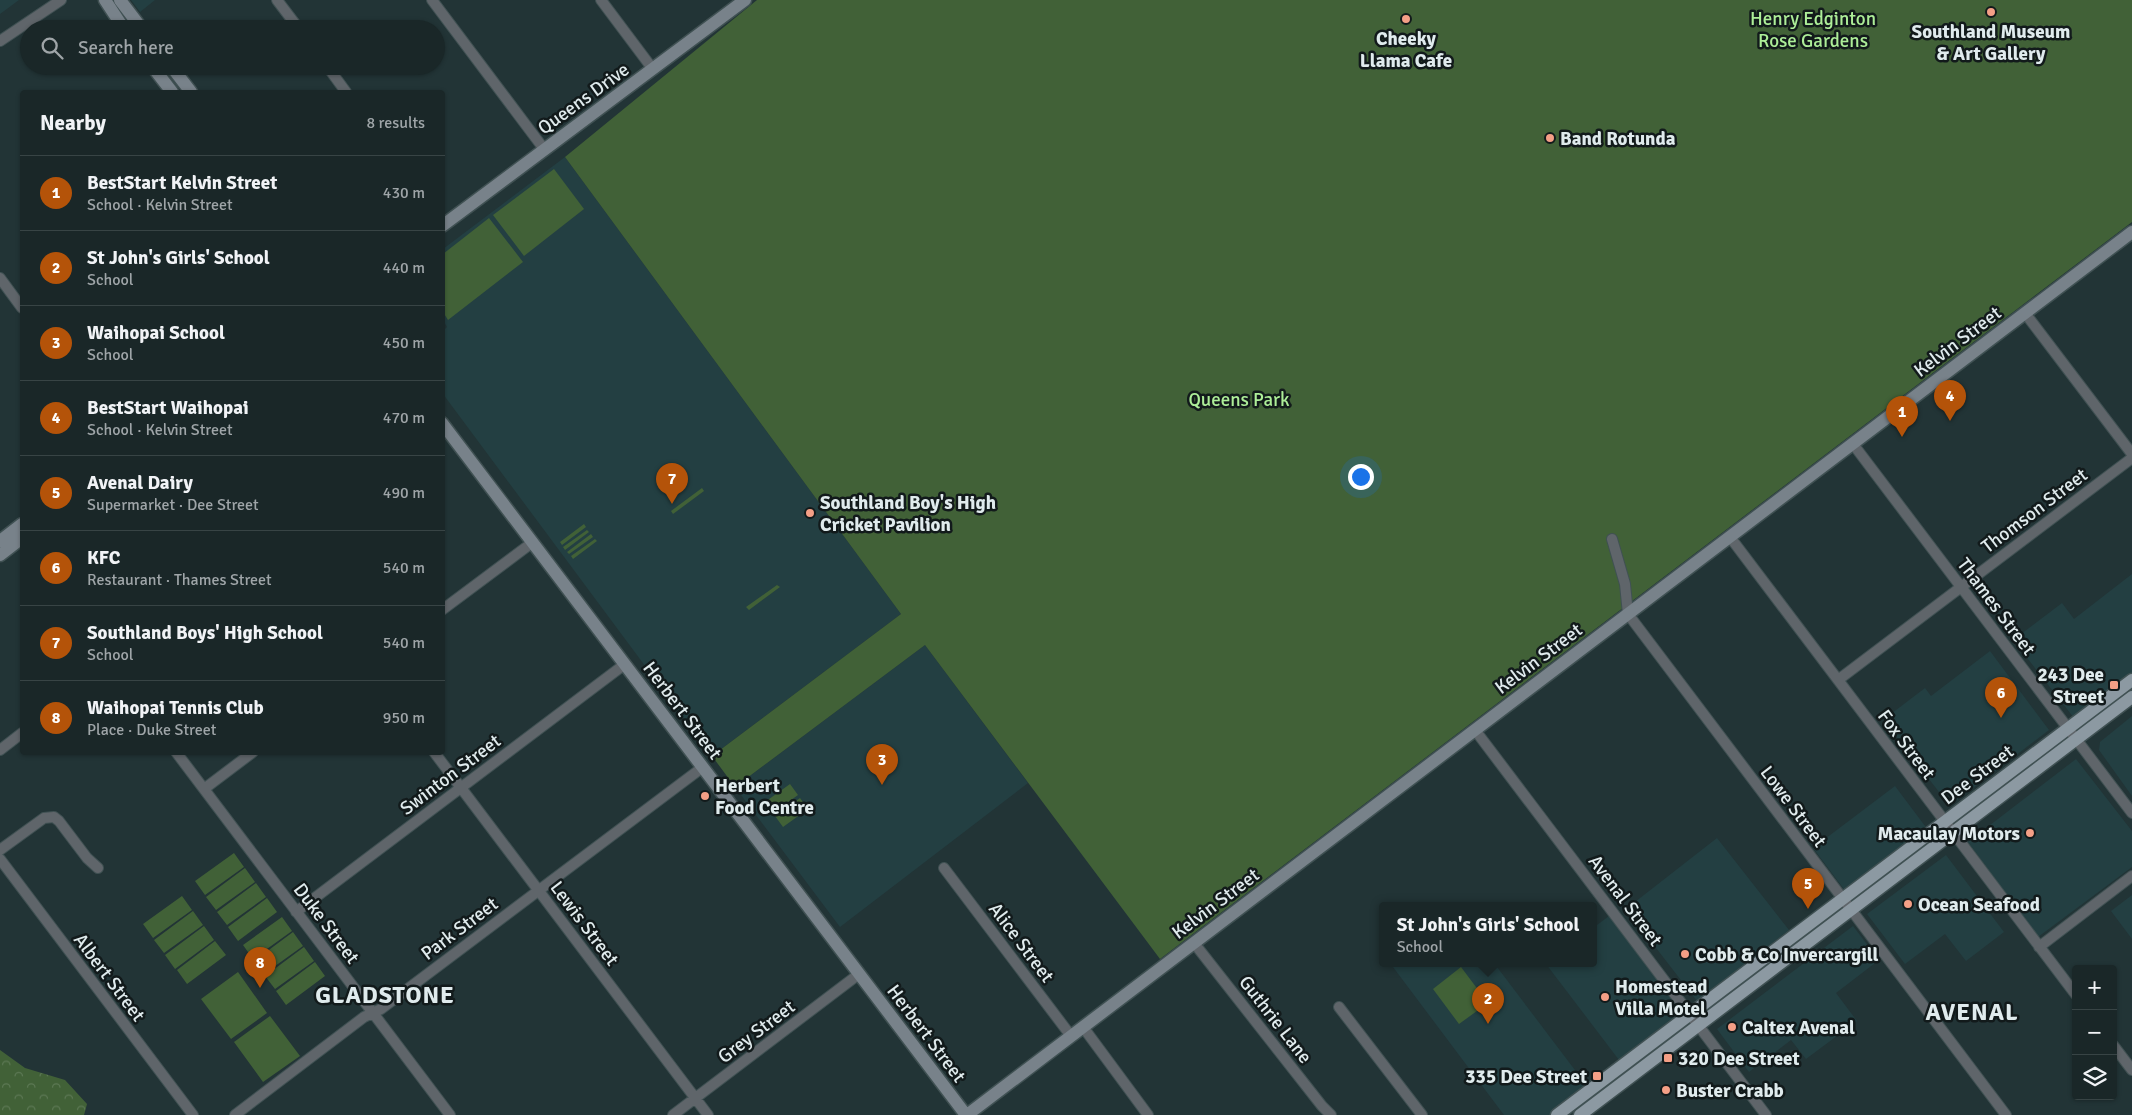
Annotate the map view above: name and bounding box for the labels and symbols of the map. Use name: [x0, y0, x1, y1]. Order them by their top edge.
marker: Southland Museum & Art Gallery: [1985, 6, 1997, 18]
park label: Henry Edginton Rose Gardens: [1750, 7, 1876, 53]
marker: Cheeky Llama Cafe: [1400, 13, 1412, 25]
place label: Southland Museum & Art Gallery: [1912, 20, 2070, 66]
place label: Cheeky Llama Cafe: [1360, 27, 1452, 73]
street label: Queens Drive: [533, 58, 634, 140]
place label: Band Rotunda: [1560, 127, 1676, 151]
marker: Band Rotunda: [1544, 132, 1556, 144]
street label: Kelvin Street: [1909, 301, 2006, 383]
pin: 4: [1934, 380, 1966, 421]
park label: Queens Park: [1188, 388, 1290, 412]
pin: 1: [1886, 396, 1918, 437]
pin: 7: [656, 463, 688, 504]
street label: Thomson Street: [1977, 463, 2093, 559]
your location: [1348, 464, 1374, 490]
place label: Southland Boy's High Cricket Pavilion: [820, 491, 996, 537]
marker: Southland Boy's High Cricket Pavilion: [804, 507, 816, 519]
street label: Thames Street: [1952, 553, 2041, 660]
street label: Kelvin Street: [1490, 618, 1587, 700]
street label: Herbert Street: [638, 657, 727, 765]
place label: 243 Dee Street: [2037, 663, 2104, 709]
pin: 6: [1985, 677, 2017, 718]
marker: 243 Dee Street: [2108, 679, 2120, 691]
street label: Fox Street: [1872, 705, 1940, 785]
street label: Swinton Street: [395, 729, 506, 821]
street label: Dee Street: [1936, 739, 2019, 810]
pin: 3: [866, 744, 898, 785]
street label: Lowe Street: [1755, 761, 1832, 852]
place label: Herbert Food Centre: [715, 774, 814, 820]
marker: Herbert Food Centre: [699, 790, 711, 802]
place label: Macaulay Motors: [1878, 822, 2020, 846]
marker: Macaulay Motors: [2024, 827, 2036, 839]
street label: Avenal Street: [1583, 850, 1668, 951]
street label: Kelvin Street: [1167, 863, 1264, 945]
pin: 5: [1792, 868, 1824, 909]
street label: Lewis Street: [545, 877, 624, 971]
street label: Duke Street: [288, 878, 365, 969]
street label: Park Street: [416, 892, 503, 966]
place label: Ocean Seafood: [1918, 893, 2040, 917]
street label: Alice Street: [983, 898, 1059, 988]
marker: Ocean Seafood: [1902, 898, 1914, 910]
street label: Albert Street: [68, 929, 150, 1027]
place label: Cobb & Co Invercargill: [1695, 943, 1879, 967]
pin: 8: [244, 947, 276, 988]
marker: Cobb & Co Invercargill: [1679, 948, 1691, 960]
street label: Guthrie Lane: [1233, 971, 1317, 1068]
place label: Homestead Villa Motel: [1615, 975, 1707, 1021]
district label: GLADSTONE: [315, 980, 455, 1010]
street label: Herbert Street: [882, 980, 971, 1088]
pin: 2: [1472, 983, 1504, 1024]
marker: Homestead Villa Motel: [1599, 991, 1611, 1003]
street label: Grey Street: [713, 995, 800, 1069]
district label: AVENAL: [1926, 997, 2018, 1027]
place label: Caltex Avenal: [1742, 1016, 1855, 1040]
marker: Caltex Avenal: [1726, 1021, 1738, 1033]
place label: 320 Dee Street: [1678, 1047, 1800, 1071]
marker: 320 Dee Street: [1662, 1052, 1674, 1064]
place label: 335 Dee Street: [1465, 1065, 1587, 1089]
marker: 335 Dee Street: [1591, 1070, 1603, 1082]
place label: Buster Crabb: [1676, 1079, 1784, 1103]
marker: Buster Crabb: [1660, 1084, 1672, 1096]

